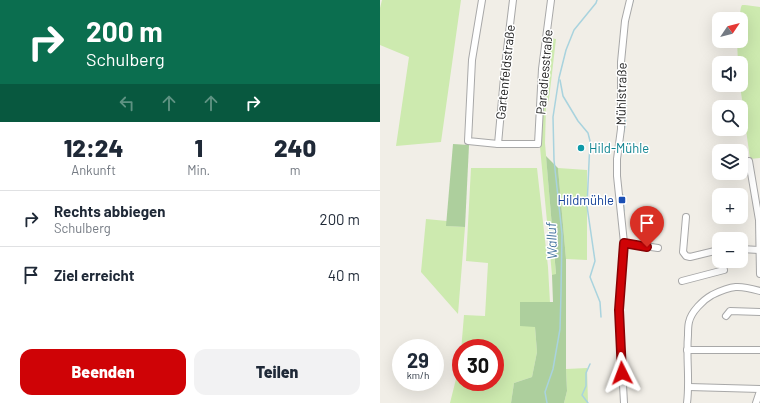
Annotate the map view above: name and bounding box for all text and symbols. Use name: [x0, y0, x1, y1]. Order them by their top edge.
north arrow: [712, 12, 748, 48]
map controls: [712, 12, 748, 268]
text: 200 m: [86, 14, 163, 48]
icon: right: [20, 16, 72, 68]
street label: Gartenfeldstraße: [492, 24, 518, 120]
street label: Paradiesstraße: [532, 29, 556, 115]
text: Schulberg: [86, 48, 165, 70]
button: sound: [712, 56, 748, 92]
street label: Mühlstraße: [612, 62, 630, 126]
icon: left: [116, 92, 138, 114]
icon: ahead: [158, 92, 180, 114]
icon: ahead: [200, 92, 222, 114]
icon: right: [242, 92, 264, 114]
button: search: [712, 100, 748, 136]
text: 12:24: [64, 133, 123, 162]
text: 1: [194, 133, 203, 162]
text: 240: [274, 133, 316, 162]
place label: Hild-Mühle: [589, 140, 649, 156]
marker: Hild-Mühle: [576, 143, 586, 153]
button: layers: [712, 144, 748, 180]
text: Ankunft: [71, 162, 116, 178]
text: Min.: [187, 162, 210, 178]
text: m: [290, 162, 300, 178]
button: +: [712, 188, 748, 224]
place label: Hildmühle: [557, 192, 614, 208]
marker: Hildmühle: [617, 195, 627, 205]
text: Rechts abbiegen: [54, 202, 165, 220]
pin: [630, 206, 664, 247]
icon: right: [20, 208, 42, 230]
text: 200 m: [320, 210, 360, 228]
icon: arrive: [636, 212, 658, 234]
text: Schulberg: [54, 220, 111, 236]
water label: Walluf: [542, 221, 560, 260]
button: −: [712, 232, 748, 268]
icon: arrive: [20, 264, 42, 286]
text: Ziel erreicht: [54, 266, 135, 284]
text: 40 m: [328, 266, 360, 284]
speed limit sign: 30: [452, 339, 504, 391]
text: 29: [407, 348, 429, 372]
button: Beenden: [20, 349, 186, 395]
button: Teilen: [194, 349, 360, 395]
position arrow: [601, 352, 643, 394]
text: km/h: [407, 369, 429, 381]

